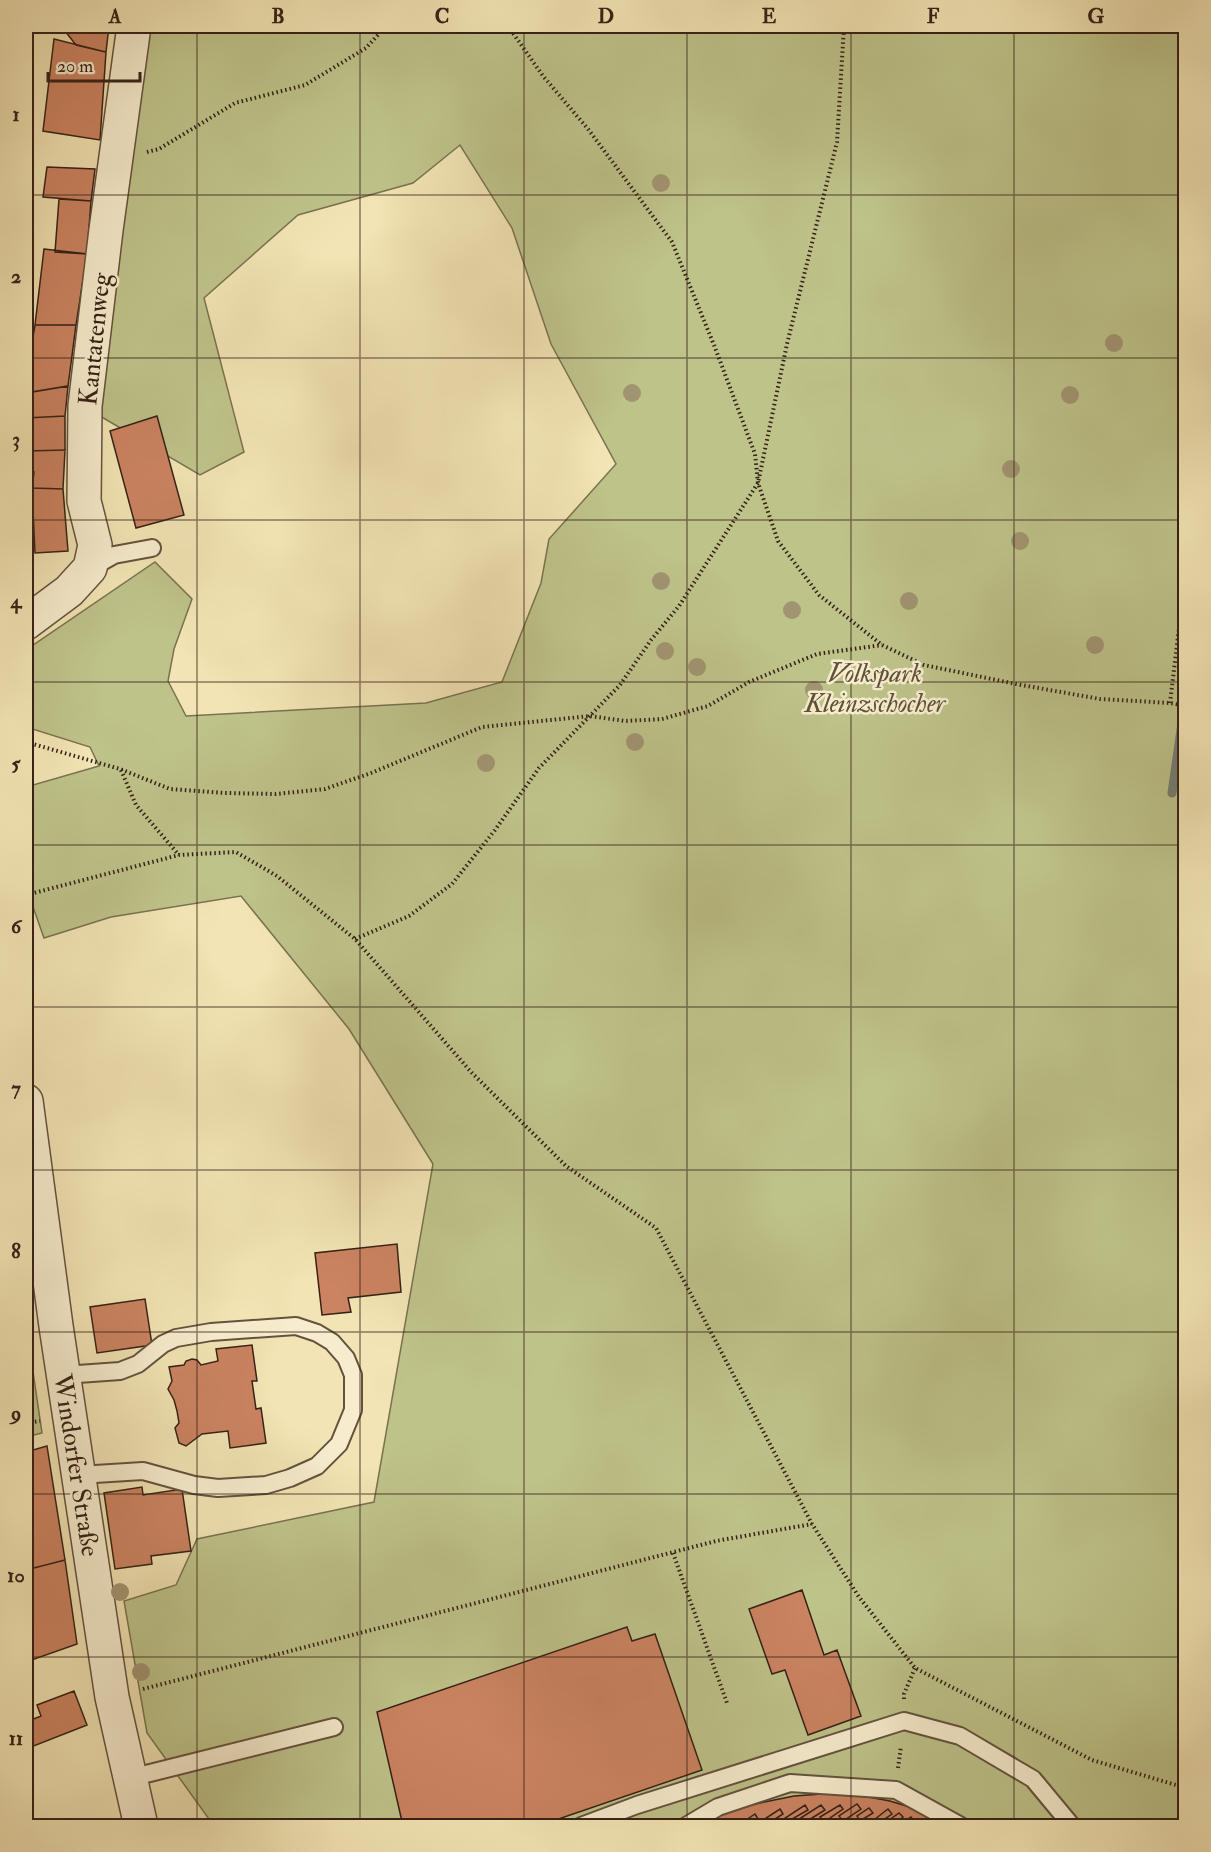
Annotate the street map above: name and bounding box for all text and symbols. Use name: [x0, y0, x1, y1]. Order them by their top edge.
text: A: [108, 4, 122, 29]
text: B: [271, 4, 285, 29]
text: C: [435, 4, 449, 29]
text: D: [598, 4, 614, 29]
text: E: [762, 4, 777, 29]
text: F: [927, 4, 940, 29]
text: G: [1088, 4, 1105, 29]
scale bar: [48, 45, 140, 83]
text: 20 m: [57, 55, 93, 78]
text: 1: [12, 102, 20, 127]
text: 2: [11, 264, 21, 289]
street label: Kantatenweg: [72, 270, 118, 407]
text: 3: [12, 427, 20, 452]
text: 4: [10, 589, 23, 614]
park label: Volkspark Kleinzschocher: [803, 658, 947, 720]
text: 5: [12, 751, 22, 776]
text: 6: [11, 914, 23, 939]
text: 7: [11, 1076, 21, 1101]
text: 8: [11, 1239, 21, 1264]
street label: Windorfer Straße: [46, 1371, 106, 1559]
text: 9: [9, 1401, 21, 1426]
text: 10: [7, 1563, 25, 1588]
text: 11: [9, 1726, 23, 1751]

